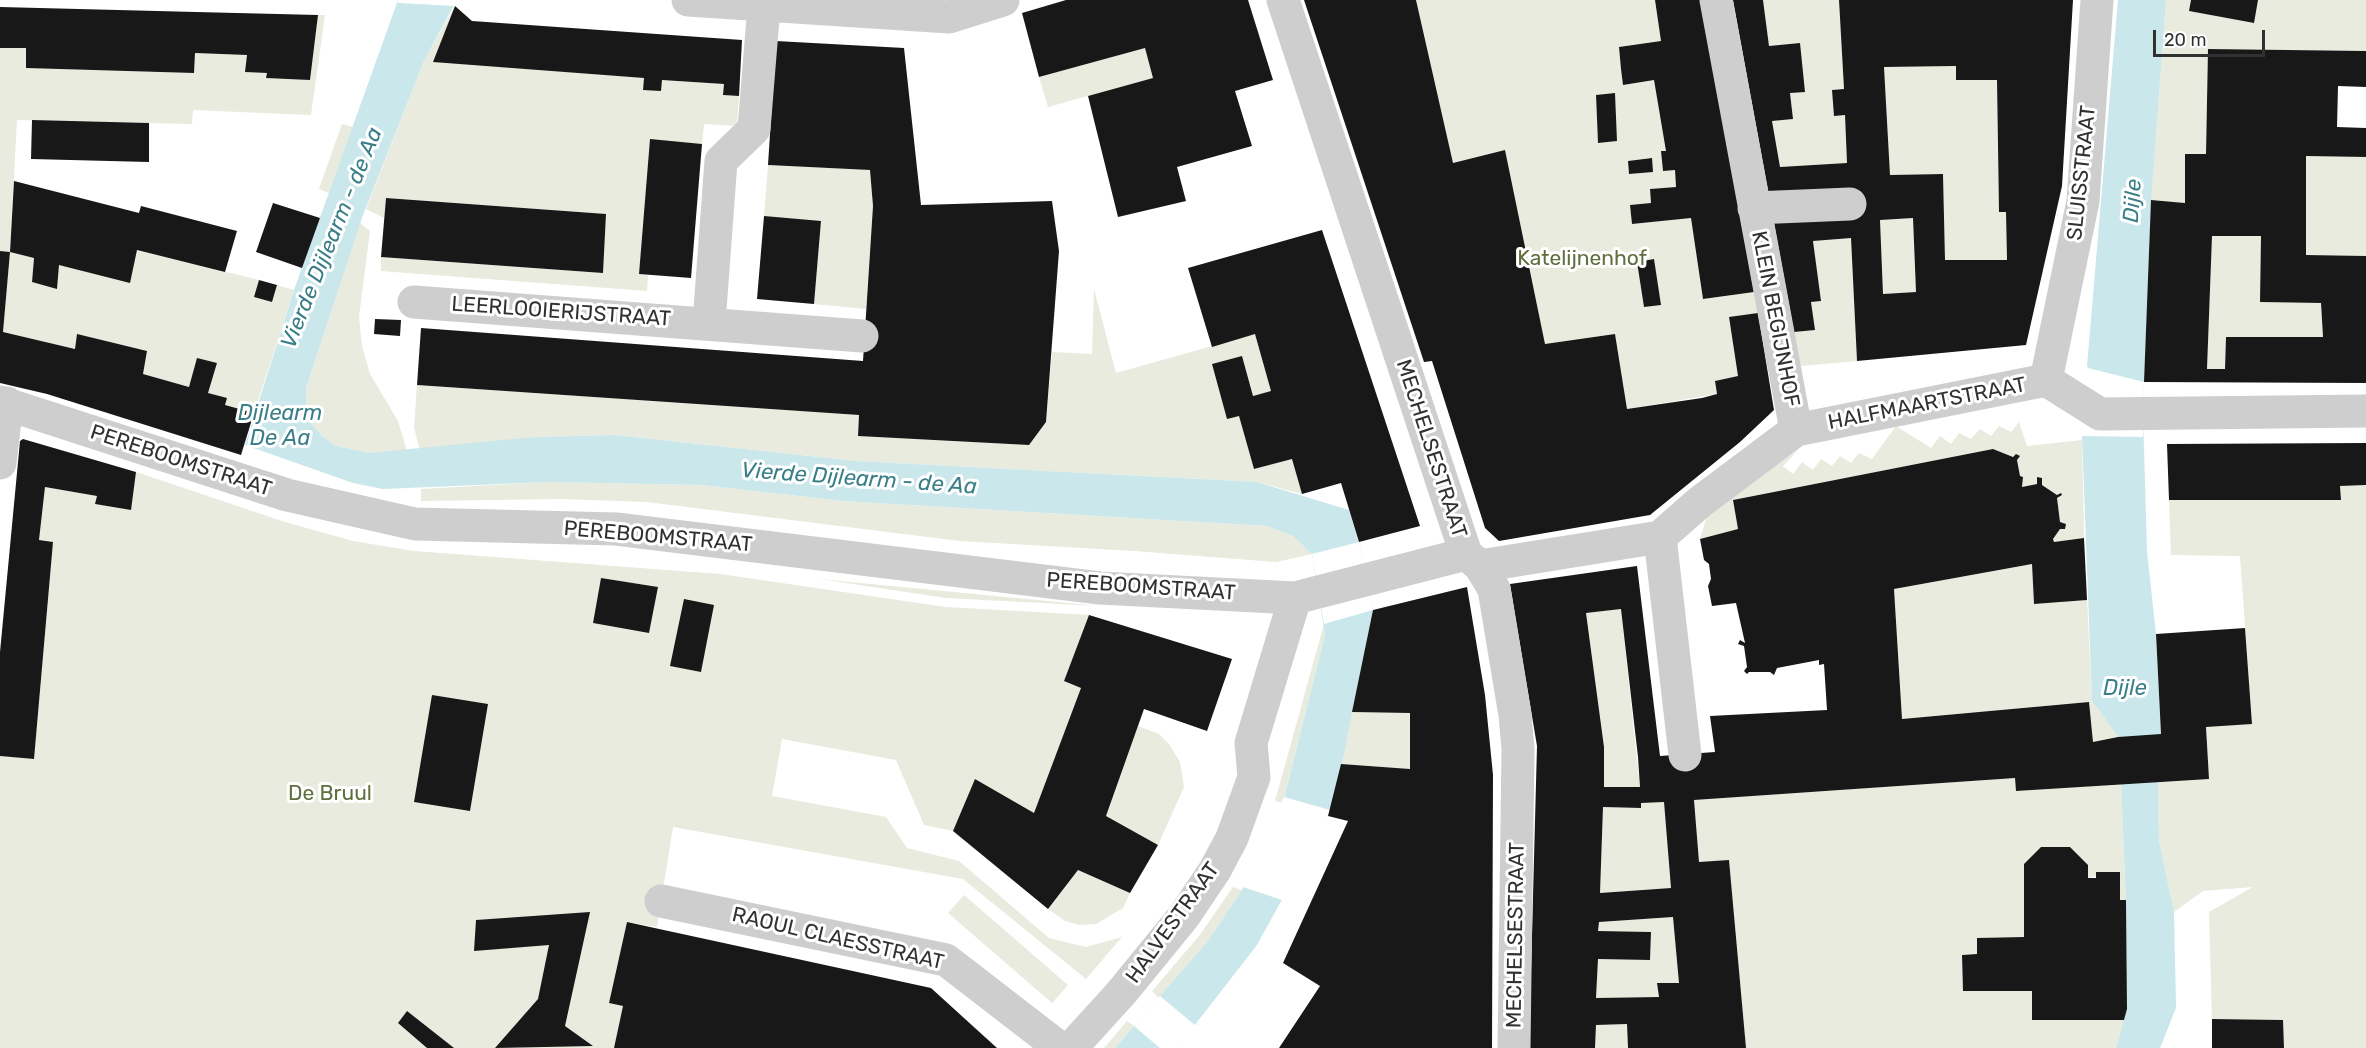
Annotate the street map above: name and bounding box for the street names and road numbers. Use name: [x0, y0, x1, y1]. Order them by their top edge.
street label: SLUISSTRAAT: [2062, 104, 2102, 242]
street label: KLEIN BEGIJNHOF: [1746, 229, 1804, 409]
street label: LEERLOOIERIJSTRAAT: [450, 292, 672, 332]
street label: MECHELSESTRAAT: [1390, 357, 1472, 541]
street label: HALFMAARTSTRAAT: [1826, 372, 2028, 436]
street label: PEREBOOMSTRAAT: [87, 420, 275, 502]
street label: PEREBOOMSTRAAT: [563, 516, 753, 558]
street label: PEREBOOMSTRAAT: [1046, 568, 1236, 606]
street label: MECHELSESTRAAT: [1502, 842, 1530, 1028]
street label: HALVESTRAAT: [1121, 858, 1225, 988]
street label: RAOUL CLAESSTRAAT: [730, 902, 946, 976]

